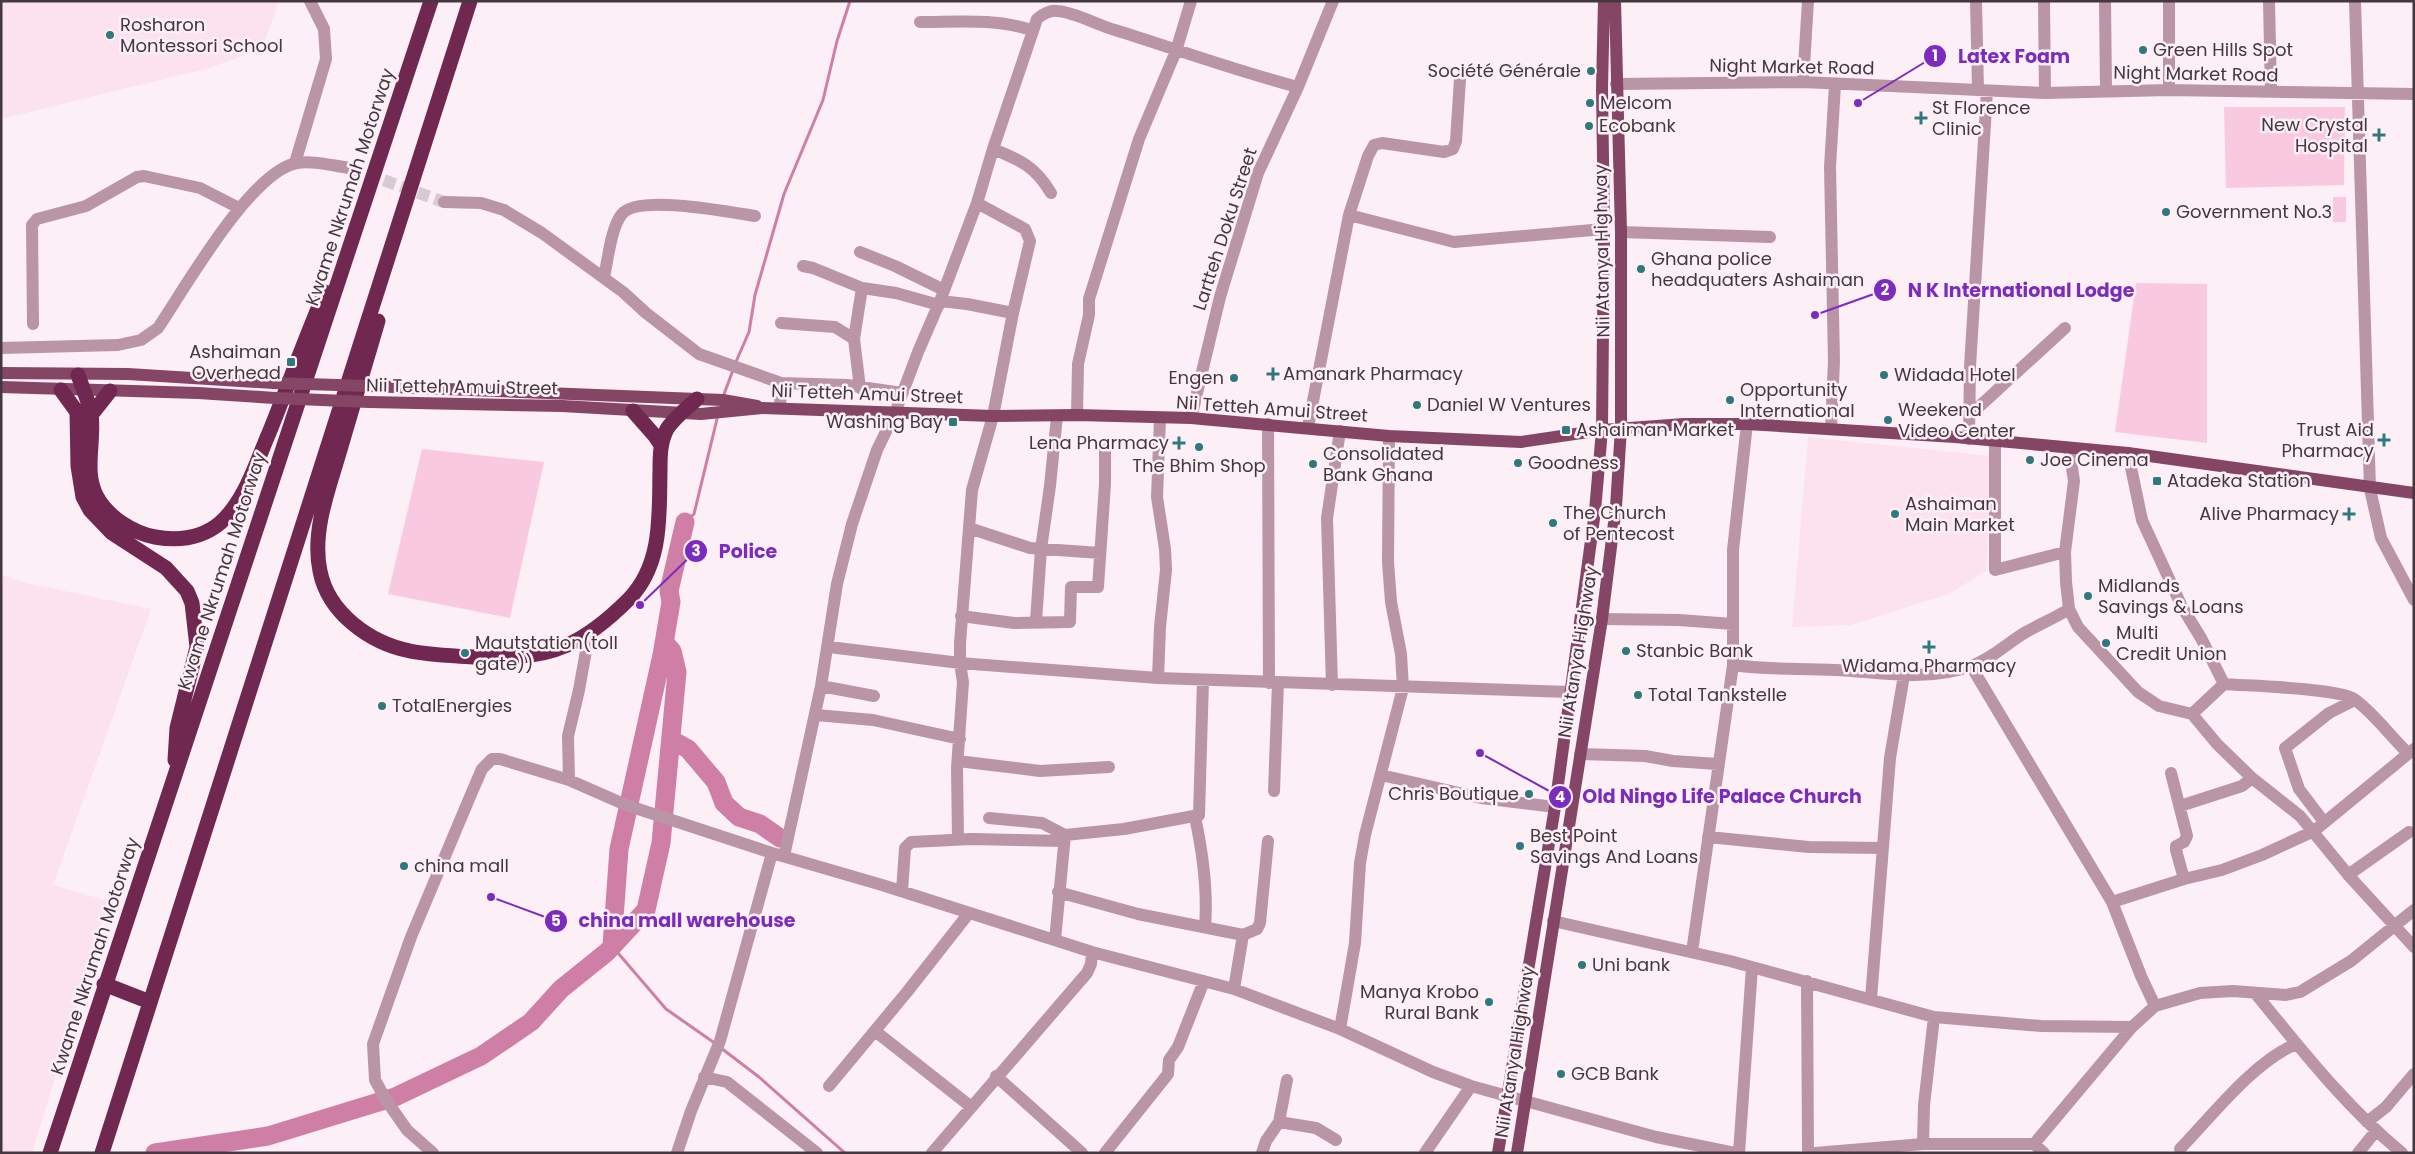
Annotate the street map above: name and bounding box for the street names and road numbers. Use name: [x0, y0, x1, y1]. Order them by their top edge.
street label: Night Market Road: [1709, 53, 1875, 80]
street label: Night Market Road: [2113, 60, 2279, 87]
street label: Kwame Nkrumah Motorway: [299, 65, 400, 309]
street label: Lartteh Doku Street: [1186, 144, 1263, 313]
street label: Nii Atanya Highway: [1587, 164, 1616, 338]
street label: Nii Tetteh Amui Street: [366, 372, 558, 401]
street label: Nii Tetteh Amui Street: [771, 378, 963, 409]
street label: Nii Tetteh Amui Street: [1175, 389, 1369, 428]
street label: Kwame Nkrumah Motorway: [171, 449, 272, 693]
street label: Nii Atanya Highway: [1552, 564, 1603, 740]
street label: Kwame Nkrumah Motorway: [44, 834, 145, 1078]
street label: Nii Atanya Highway: [1489, 964, 1540, 1140]

